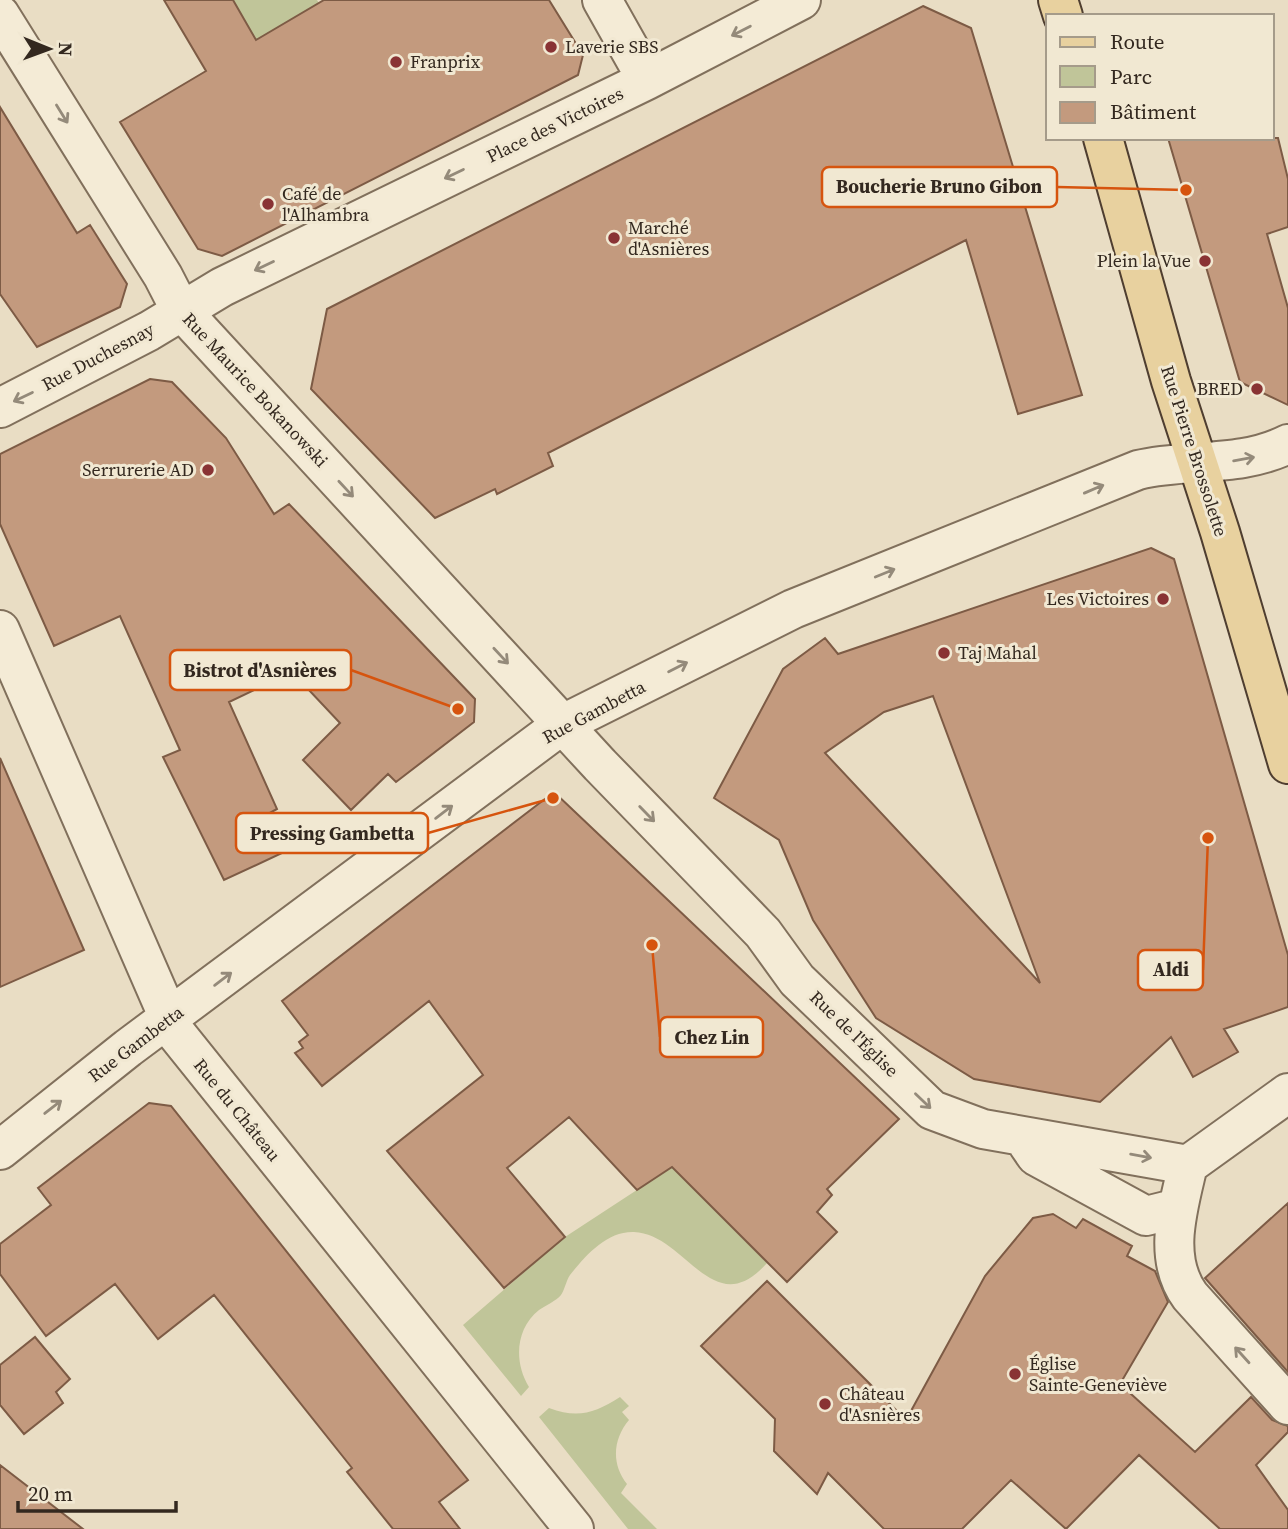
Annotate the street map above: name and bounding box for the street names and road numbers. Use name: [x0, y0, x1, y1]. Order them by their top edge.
street label: Place des Victoires: [482, 81, 627, 168]
street label: Rue Maurice Bokanowski: [177, 307, 334, 472]
street label: Rue Duchesnay: [37, 316, 159, 397]
street label: Rue Pierre Brossolette: [1155, 362, 1234, 540]
street label: Rue Gambetta: [538, 674, 650, 749]
street label: Rue de l'Église: [804, 985, 904, 1082]
street label: Rue Gambetta: [83, 999, 189, 1088]
street label: Rue du Château: [188, 1053, 287, 1166]

